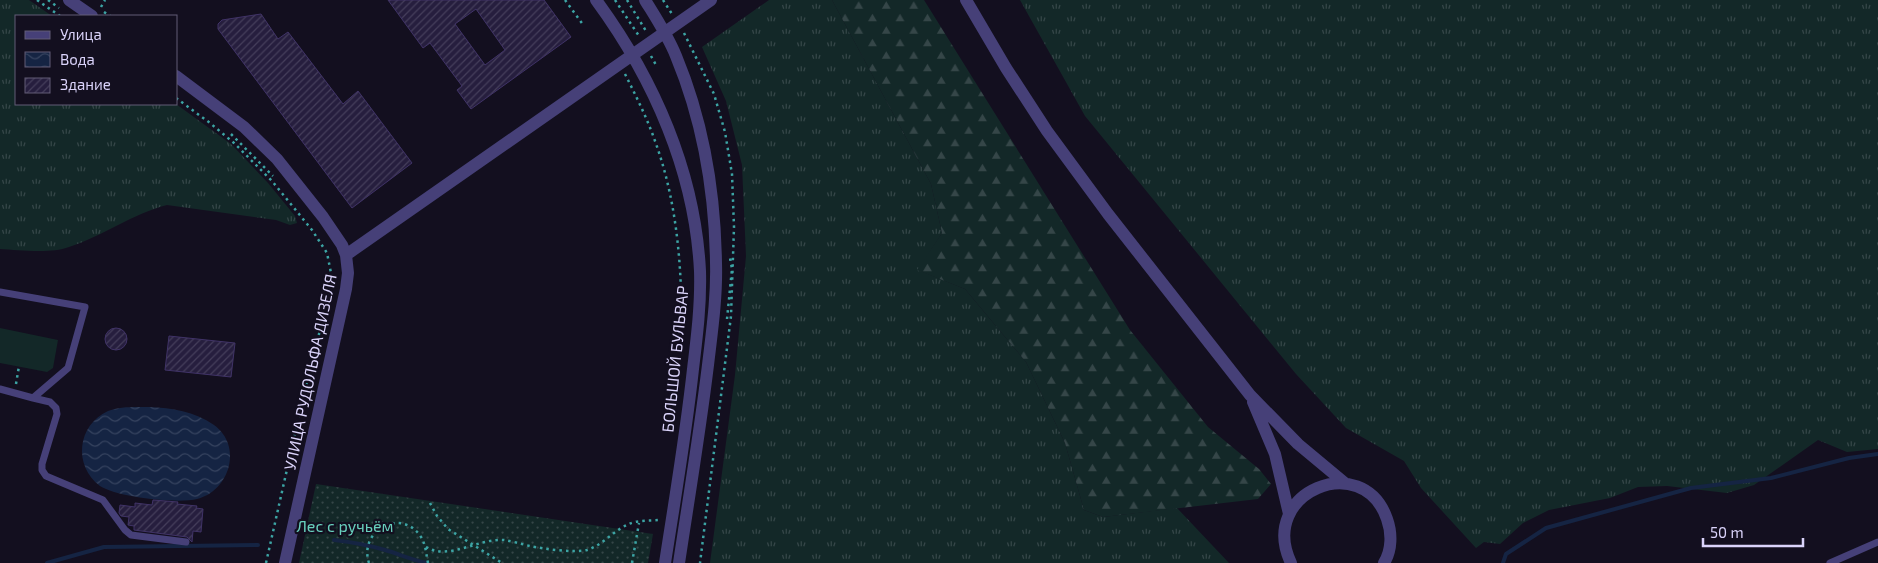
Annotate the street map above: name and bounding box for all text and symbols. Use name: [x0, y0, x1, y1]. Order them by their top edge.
legend: [15, 15, 178, 105]
text: Улица: [60, 25, 102, 43]
text: Вода: [60, 50, 95, 68]
text: Здание: [60, 75, 111, 93]
street label: УЛИЦА РУДОЛЬФА ДИЗЕЛЯ: [279, 272, 340, 472]
street label: БОЛЬШОЙ БУЛЬВАР: [657, 285, 692, 433]
park label: Лес с ручьём: [296, 516, 394, 536]
scale bar: [1703, 516, 1803, 548]
text: 50 m: [1710, 523, 1744, 541]

